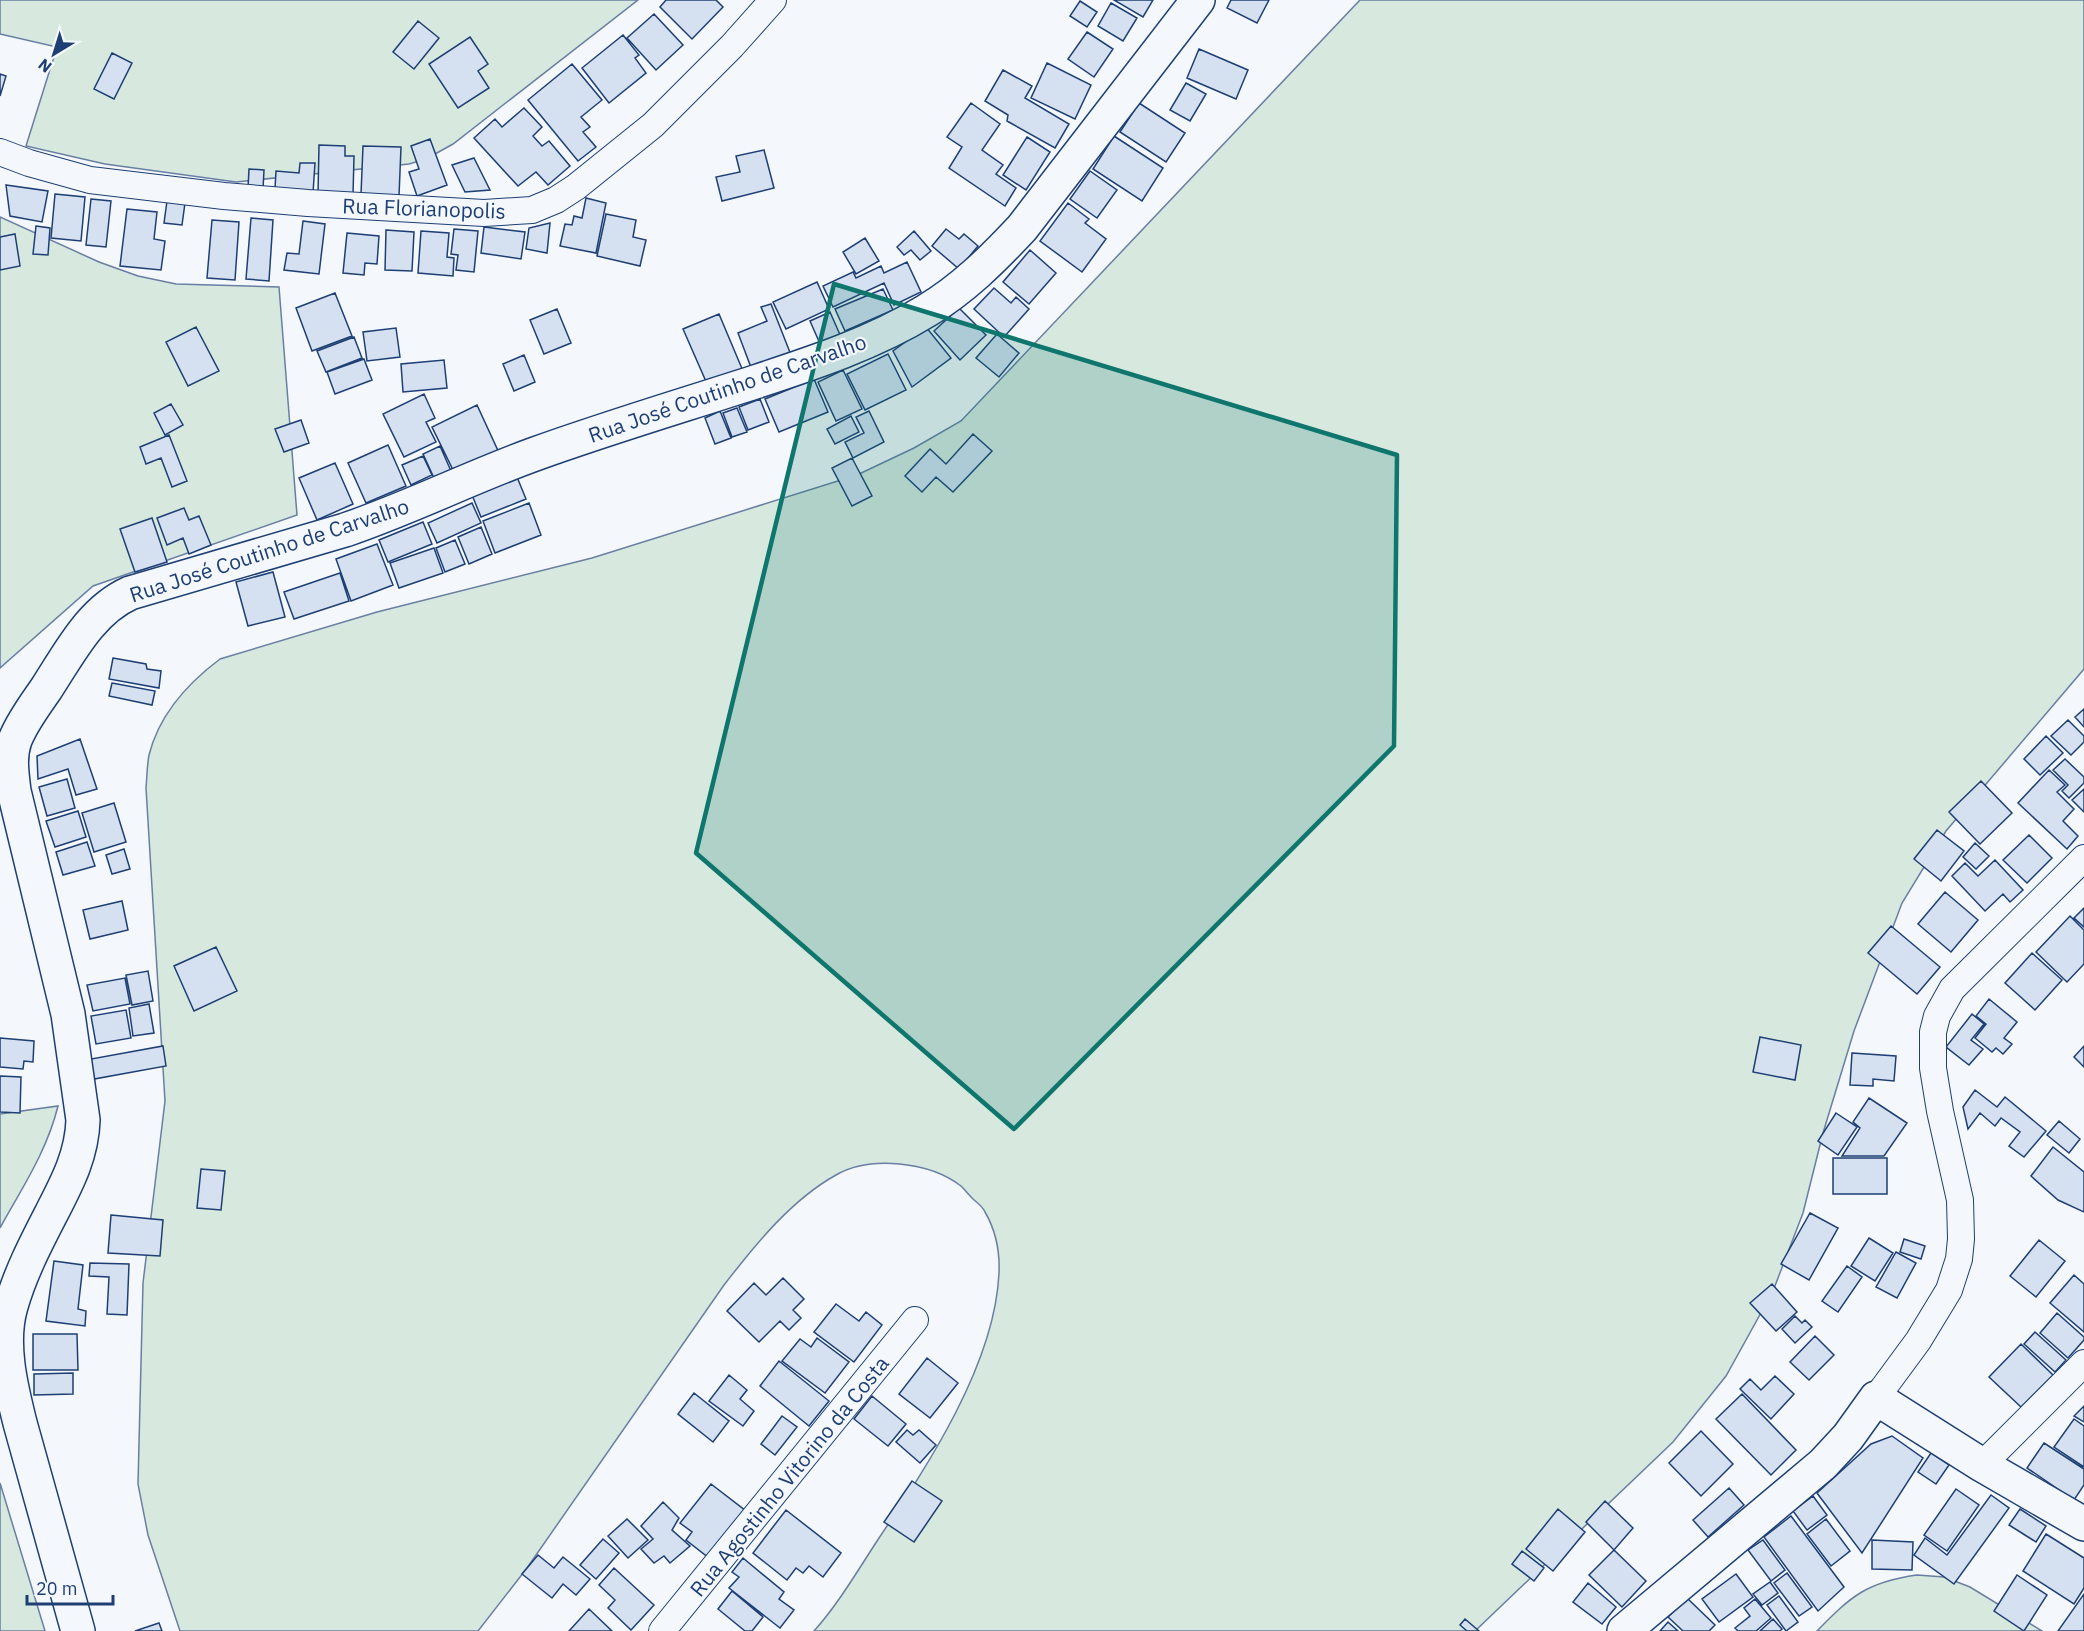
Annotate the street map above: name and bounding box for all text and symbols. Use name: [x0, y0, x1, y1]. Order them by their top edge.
north arrow: [24, 24, 84, 84]
text: N: [34, 54, 55, 77]
street label: Rua Florianopolis: [342, 191, 506, 225]
street label: Rua José Coutinho de Carvalho: [584, 327, 870, 449]
street label: Rua José Coutinho de Carvalho: [126, 492, 412, 608]
street label: Rua Agostinho Vitorino da Costa: [683, 1350, 895, 1602]
scale bar: [27, 1568, 112, 1606]
text: 20 m: [36, 1577, 78, 1600]

